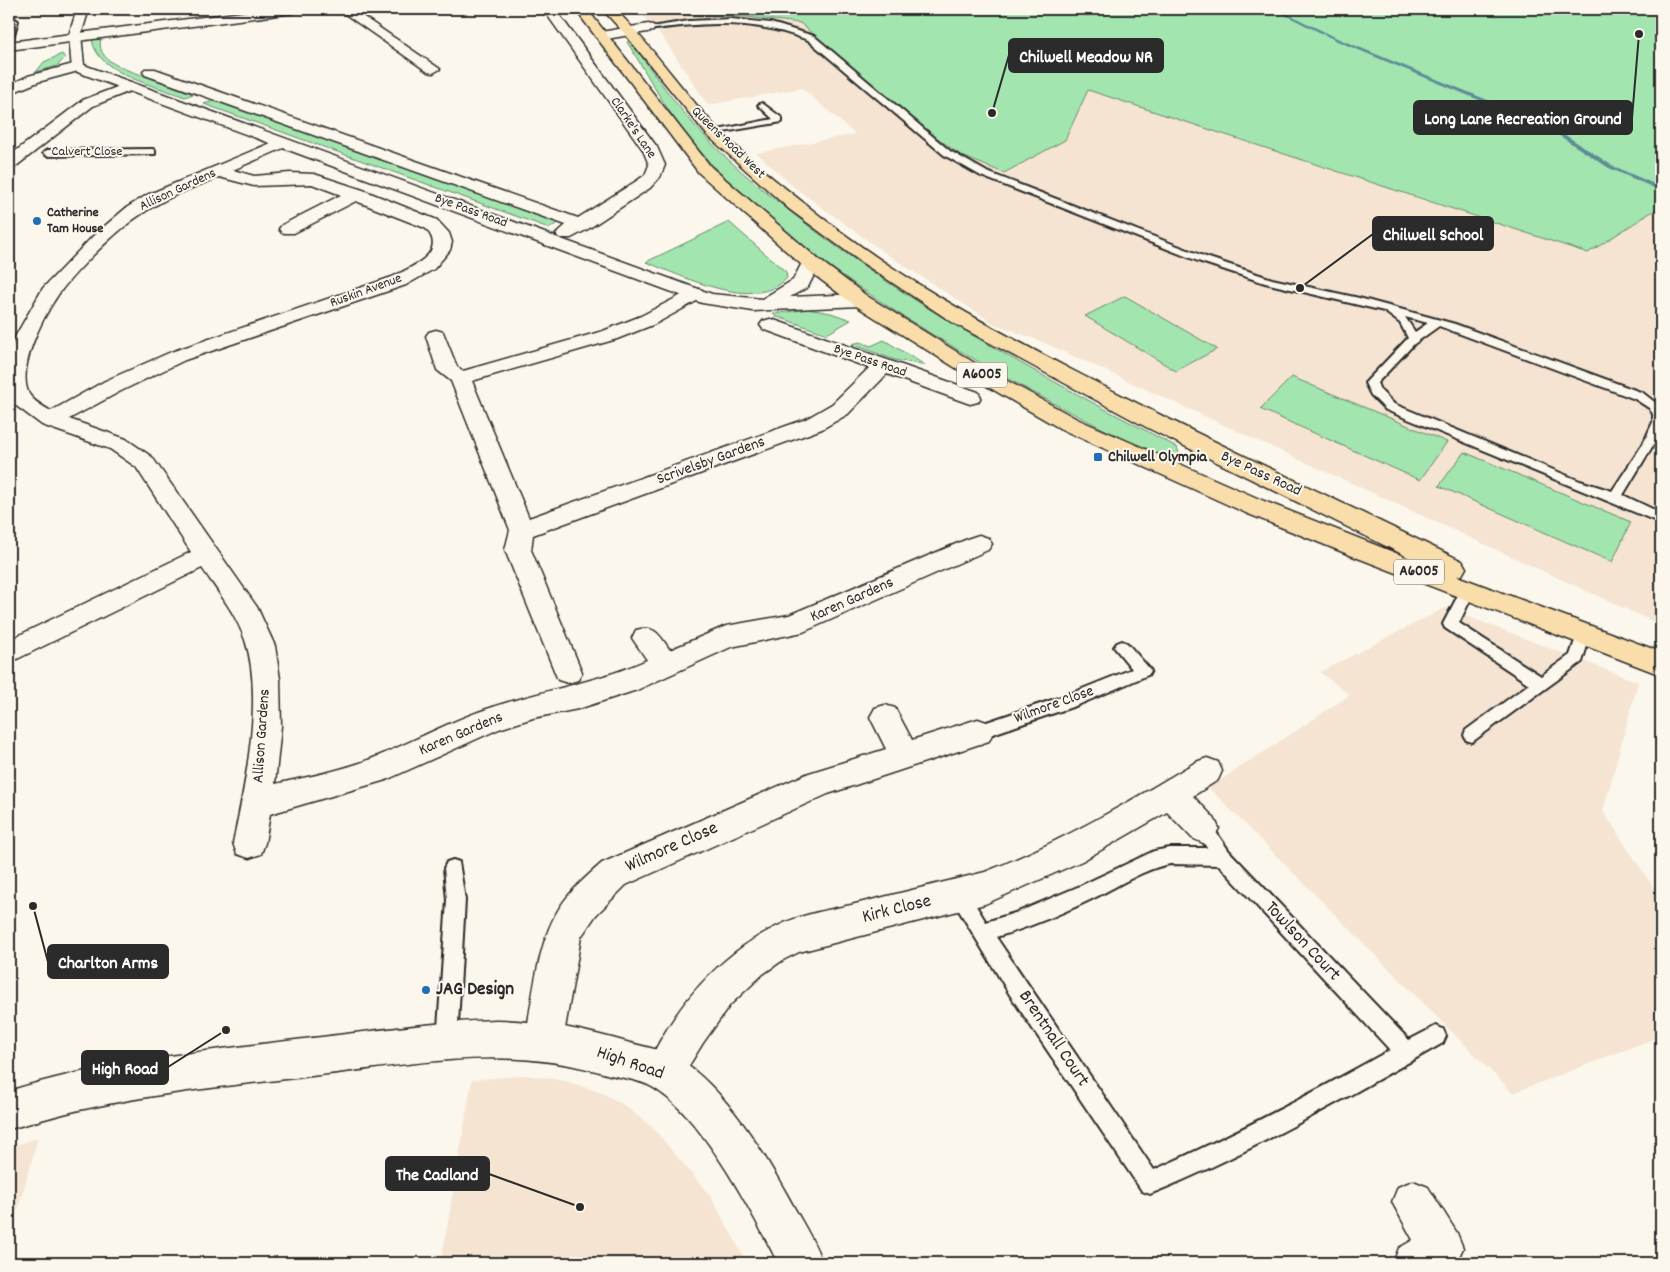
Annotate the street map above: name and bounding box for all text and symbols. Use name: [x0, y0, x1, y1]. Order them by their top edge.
callout: Chilwell Meadow NR: [1009, 39, 1163, 72]
text: Chilwell Meadow NR: [1019, 46, 1153, 71]
street label: Clarke's Lane: [605, 93, 661, 163]
callout: Long Lane Recreation Ground: [1414, 101, 1632, 134]
street label: Queens Road West: [686, 102, 770, 184]
text: Long Lane Recreation Ground: [1424, 108, 1622, 133]
street label: Calvert Close: [52, 142, 122, 162]
street label: Allison Gardens: [136, 163, 220, 217]
street label: Bye Pass Road: [432, 189, 510, 233]
place label: Catherine Tam House: [47, 203, 103, 239]
marker: Catherine Tam House: [31, 215, 43, 227]
callout: Chilwell School: [1373, 217, 1493, 250]
text: Chilwell School: [1383, 224, 1484, 249]
street label: Ruskin Avenue: [327, 269, 405, 313]
street label: Bye Pass Road: [831, 339, 909, 383]
road number: A6005: [957, 362, 1007, 388]
street label: Scrivelsby Gardens: [654, 431, 769, 491]
street label: Bye Pass Road: [1217, 445, 1305, 503]
place label: Chilwell Olympia: [1108, 446, 1208, 469]
marker: Chilwell Olympia: [1092, 451, 1104, 463]
road number: A6005: [1394, 560, 1444, 584]
street label: Karen Gardens: [807, 571, 898, 629]
street label: Wilmore Close: [1011, 680, 1097, 730]
street label: Allison Gardens: [247, 688, 277, 784]
street label: Karen Gardens: [415, 706, 507, 762]
street label: Wilmore Close: [621, 816, 723, 880]
street label: Kirk Close: [860, 888, 934, 932]
street label: Towlson Court: [1258, 896, 1346, 988]
callout: Charlton Arms: [48, 945, 168, 978]
text: Charlton Arms: [58, 952, 158, 977]
place label: JAG Design: [436, 977, 514, 1004]
marker: JAG Design: [420, 984, 432, 996]
street label: Brentnall Court: [1011, 985, 1095, 1093]
street label: High Road: [592, 1040, 668, 1088]
callout: High Road: [82, 1051, 168, 1084]
text: High Road: [92, 1058, 158, 1083]
callout: The Cadland: [386, 1157, 489, 1190]
text: The Cadland: [396, 1164, 478, 1189]

